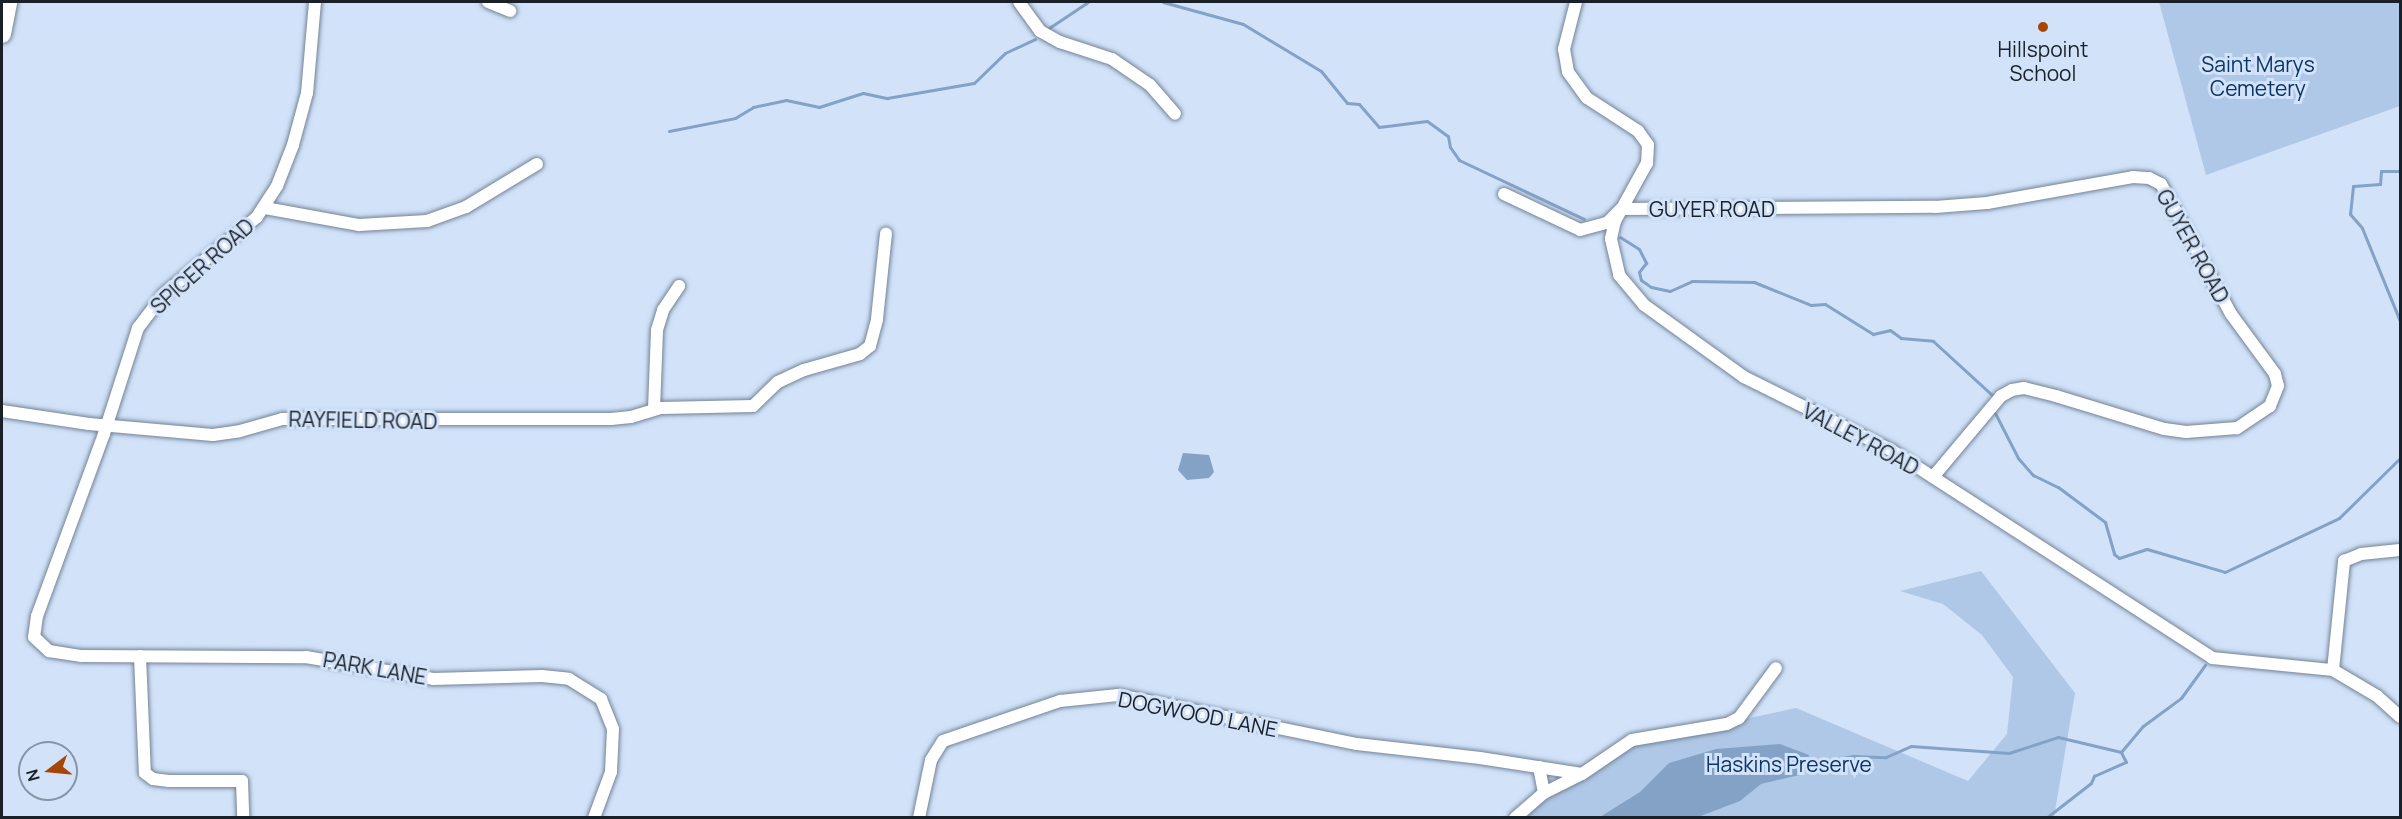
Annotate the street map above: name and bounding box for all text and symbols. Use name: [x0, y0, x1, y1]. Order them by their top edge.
marker: Hillspoint School: [2036, 20, 2050, 34]
place label: Hillspoint School: [1998, 36, 2088, 86]
park label: Saint Marys Cemetery: [2201, 51, 2315, 101]
street label: GUYER ROAD: [2151, 185, 2235, 307]
street label: GUYER ROAD: [1649, 196, 1775, 222]
street label: SPICER ROAD: [145, 213, 259, 319]
street label: VALLEY ROAD: [1798, 398, 1924, 480]
street label: RAYFIELD ROAD: [288, 406, 438, 434]
street label: PARK LANE: [321, 646, 429, 690]
street label: DOGWOOD LANE: [1116, 686, 1280, 742]
north arrow: [18, 741, 78, 801]
park label: Haskins Preserve: [1706, 751, 1872, 777]
text: N: [20, 767, 45, 784]

